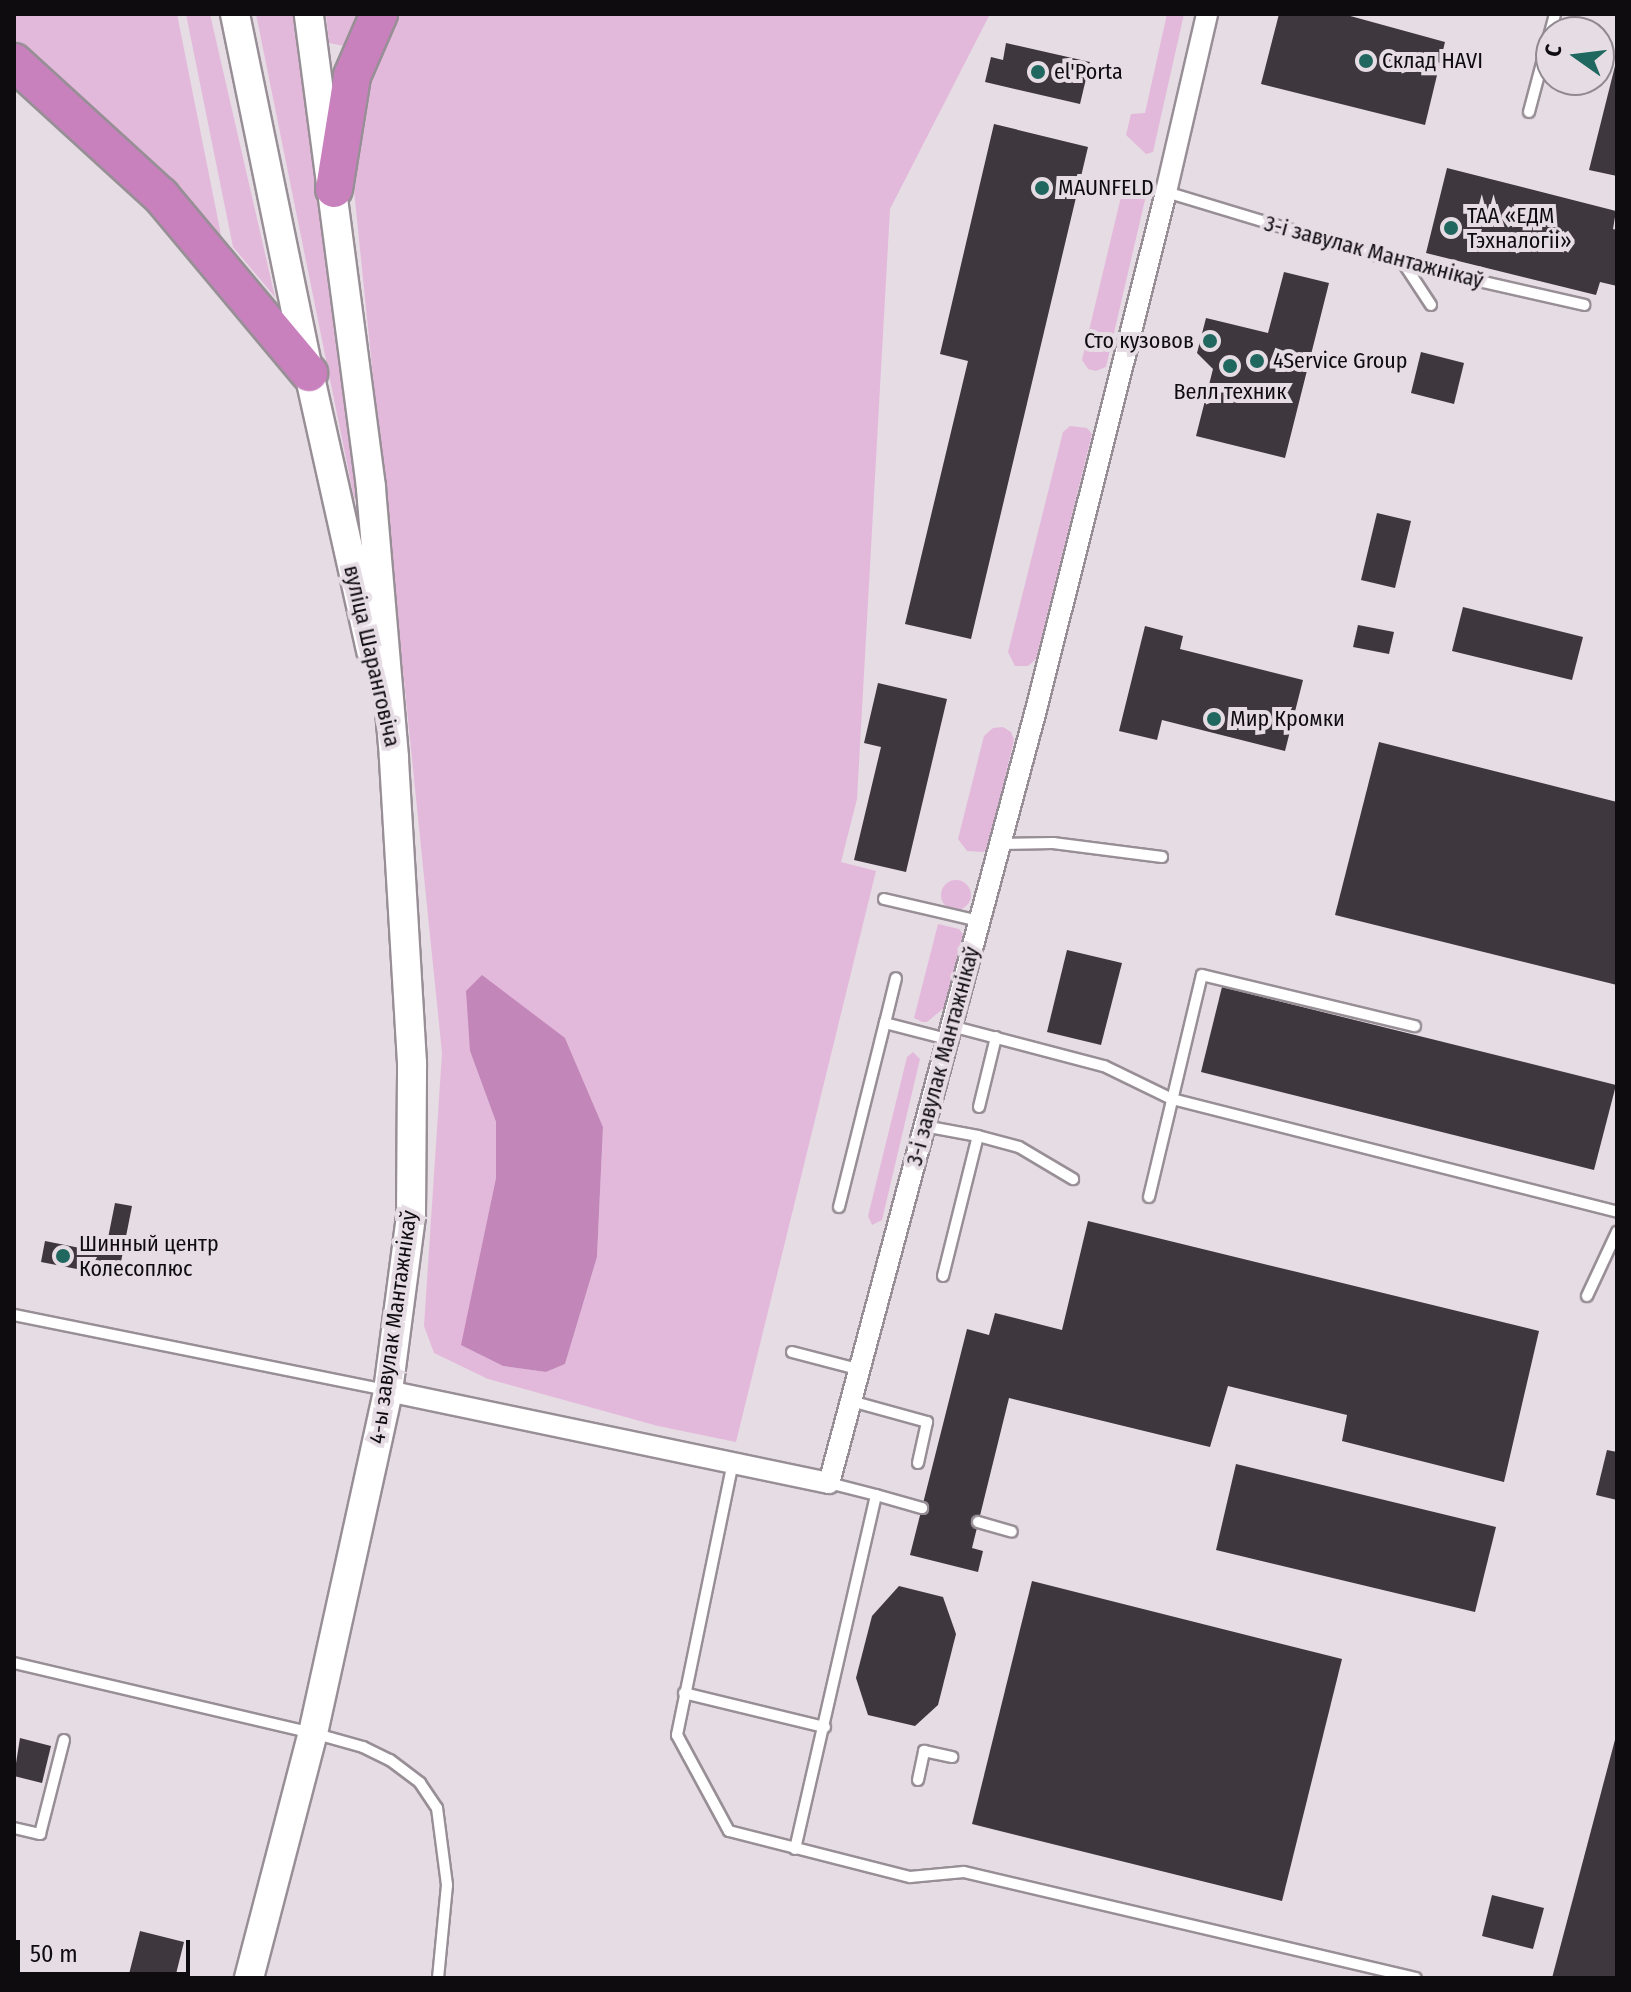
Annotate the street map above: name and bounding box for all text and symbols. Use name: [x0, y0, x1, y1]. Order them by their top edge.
north arrow: [1535, 16, 1615, 96]
text: С: [1539, 42, 1568, 59]
place label: Склад HAVI: [1382, 48, 1483, 74]
marker: Склад HAVI: [1357, 52, 1375, 70]
place label: el'Porta: [1054, 59, 1123, 85]
marker: el'Porta: [1029, 63, 1047, 81]
place label: MAUNFELD: [1058, 175, 1154, 201]
marker: MAUNFELD: [1033, 179, 1051, 197]
place label: ТАА «ЕДМ Тэхналогіі»: [1467, 202, 1572, 254]
street label: 3-і завулак Мантажнікаў: [1262, 210, 1486, 294]
marker: ТАА «ЕДМ Тэхналогіі»: [1442, 219, 1460, 237]
place label: Сто кузовов: [1084, 328, 1194, 354]
marker: Сто кузовов: [1201, 332, 1219, 350]
place label: 4Service Group: [1273, 348, 1407, 374]
marker: 4Service Group: [1248, 352, 1266, 370]
marker: Велл техник: [1221, 357, 1239, 375]
place label: Велл техник: [1173, 379, 1287, 405]
street label: вуліца Шаранговіча: [338, 563, 406, 749]
place label: Мир Кромки: [1230, 706, 1345, 732]
marker: Мир Кромки: [1205, 710, 1223, 728]
street label: 3-і завулак Мантажнікаў: [901, 944, 985, 1168]
street label: 4-ы завулак Мантажнікаў: [364, 1209, 422, 1445]
place label: Шинный центр Колесоплюс: [79, 1230, 219, 1282]
marker: Шинный центр Колесоплюс: [54, 1247, 72, 1265]
scale bar: [20, 1924, 194, 1974]
text: 50 m: [30, 1940, 78, 1968]

